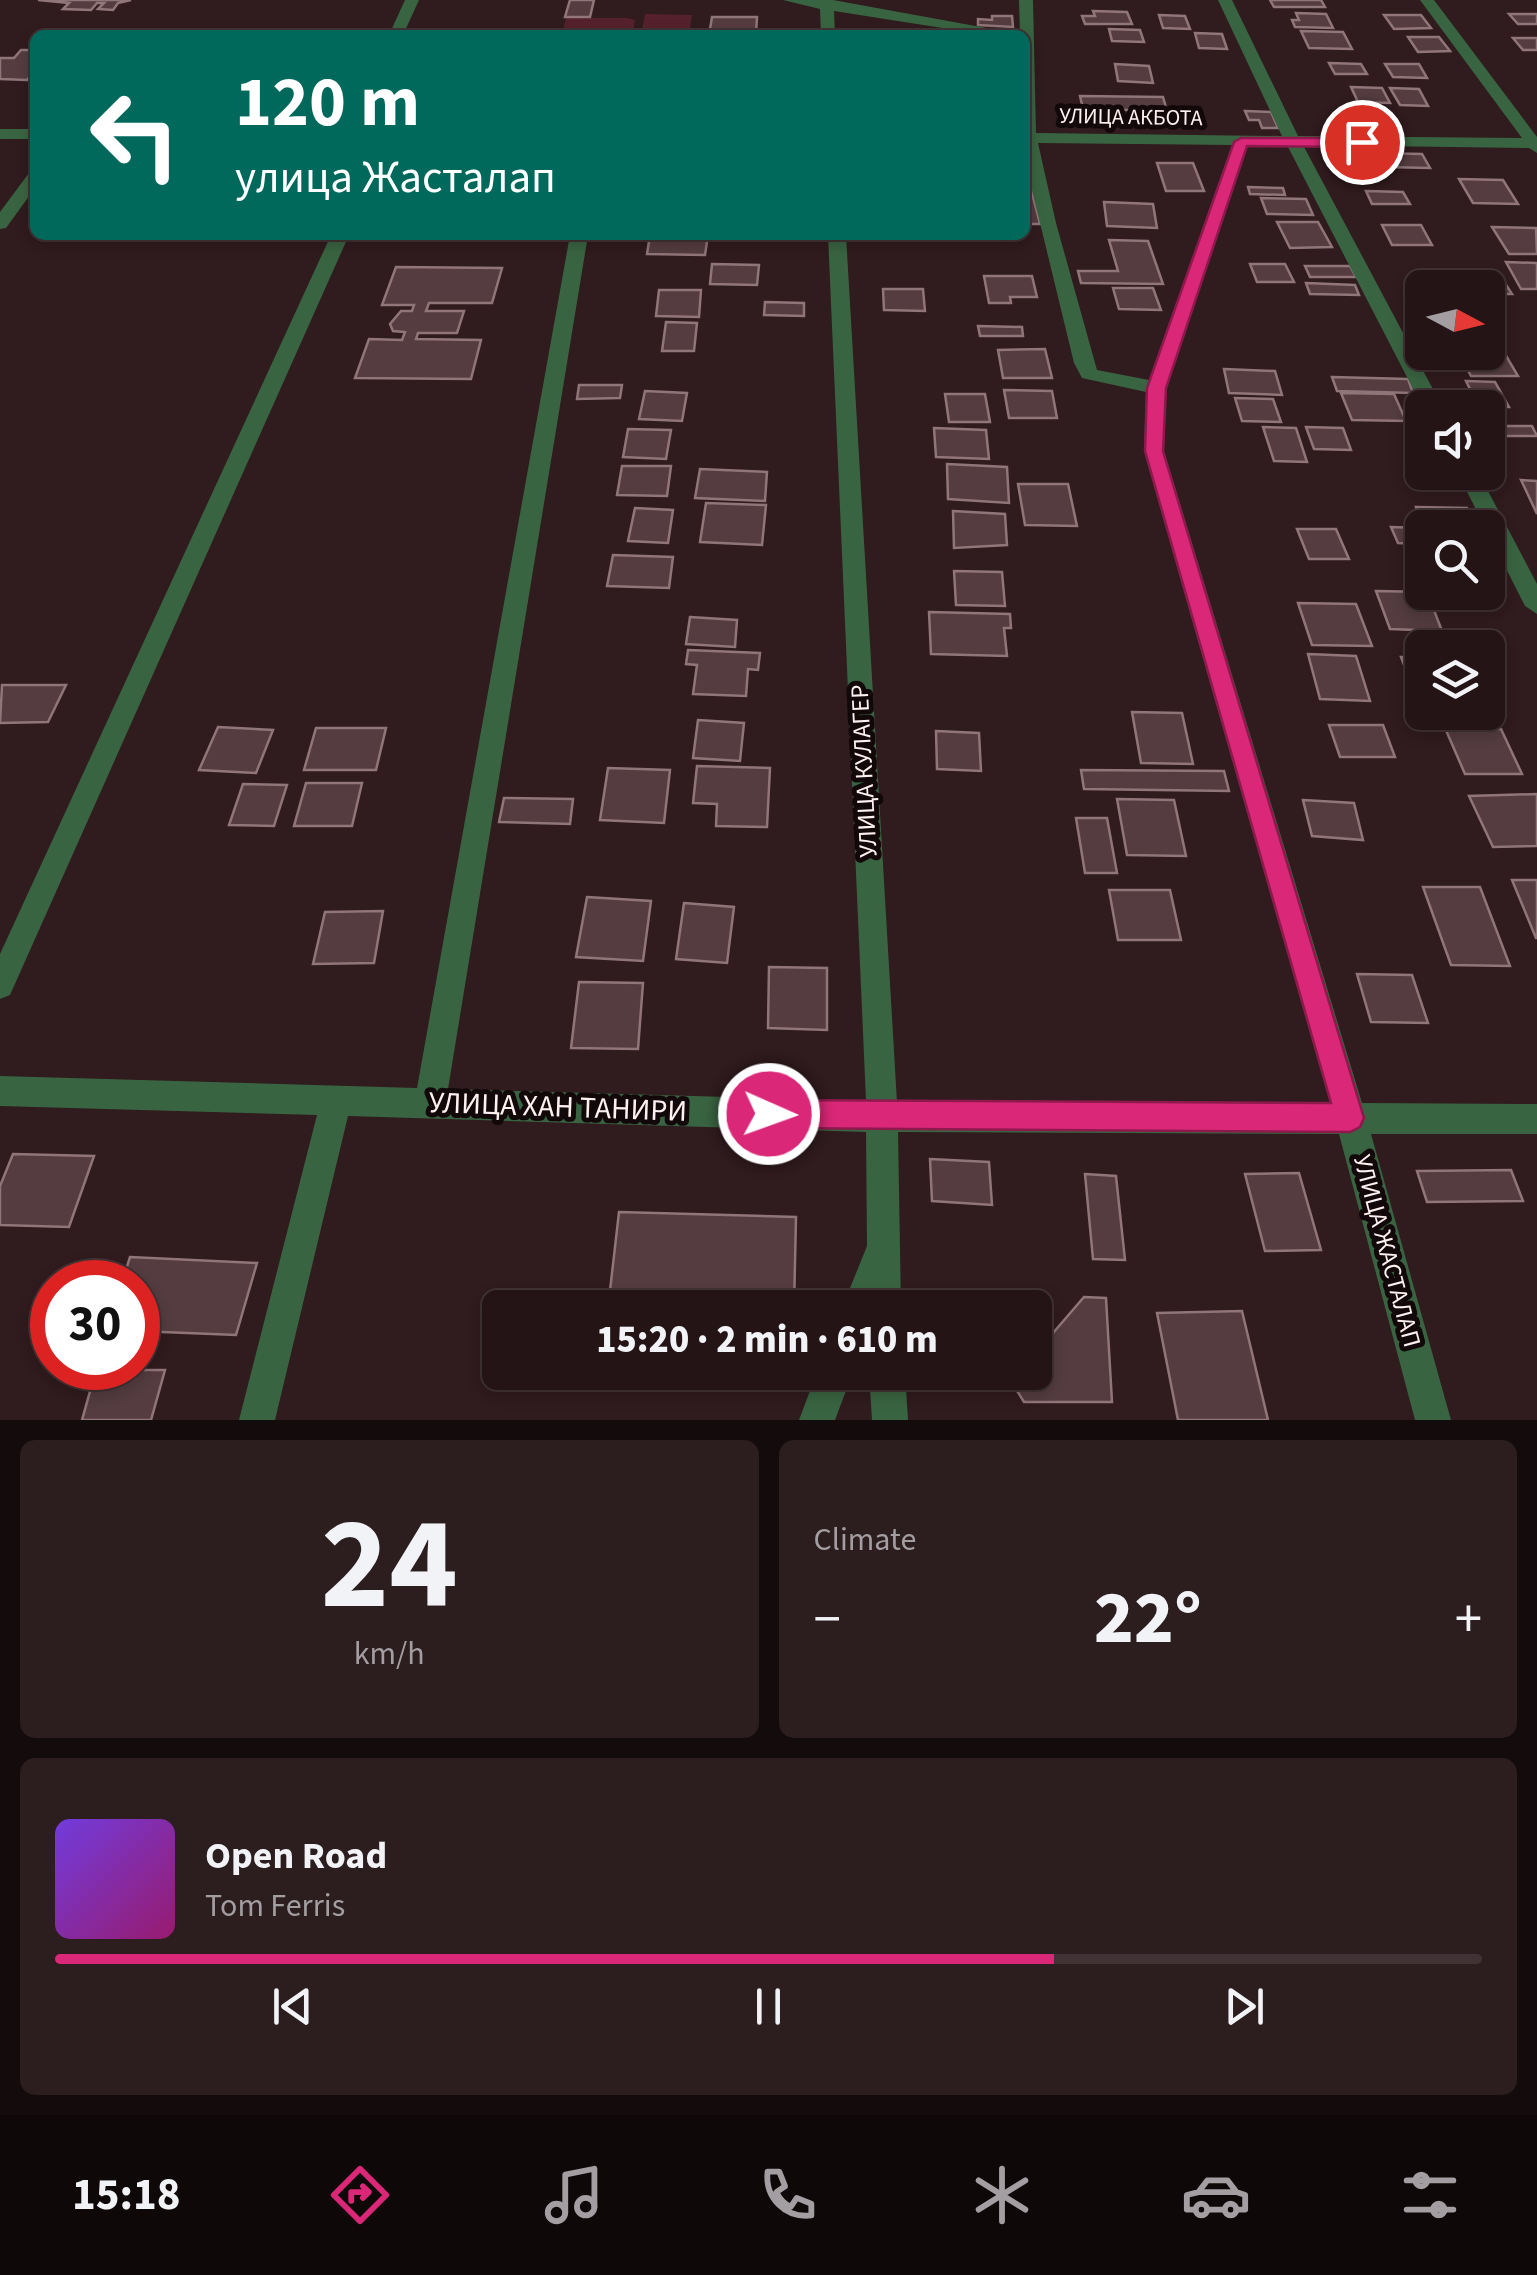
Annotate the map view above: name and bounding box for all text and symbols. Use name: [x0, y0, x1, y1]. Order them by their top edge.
text: 120 m: [235, 53, 420, 153]
icon: left: [70, 70, 200, 200]
street label: УЛИЦА АКБОТА: [1059, 100, 1203, 134]
pin: [1320, 100, 1405, 185]
icon: arrive: [1335, 115, 1390, 170]
text: улица Жасталап: [235, 146, 556, 210]
north arrow: [1405, 270, 1505, 370]
map controls: [1405, 270, 1505, 730]
button: sound: [1405, 390, 1505, 490]
button: search: [1405, 510, 1505, 610]
button: layers: [1405, 630, 1505, 730]
street label: УЛИЦА КУЛАГЕР: [841, 684, 887, 858]
position arrow: [717, 1062, 821, 1166]
street label: УЛИЦА ХАН ТАНИРИ: [428, 1081, 688, 1133]
street label: УЛИЦА ЖАСТАЛАП: [1344, 1151, 1430, 1351]
speed limit sign: 30: [30, 1260, 160, 1390]
text: 15:20 · 2 min · 610 m: [596, 1313, 938, 1367]
text: 24: [321, 1473, 458, 1658]
text: Climate: [814, 1517, 916, 1563]
text: 22°: [1094, 1565, 1202, 1672]
text: −: [814, 1581, 841, 1659]
text: +: [1455, 1581, 1482, 1659]
text: km/h: [354, 1631, 425, 1677]
text: Open Road: [205, 1829, 387, 1883]
text: Tom Ferris: [205, 1883, 345, 1929]
icon: previous: [265, 1979, 320, 2034]
icon: pause: [741, 1979, 796, 2034]
icon: next: [1217, 1979, 1272, 2034]
icon: directions: [325, 2160, 395, 2230]
icon: music: [539, 2160, 609, 2230]
icon: phone: [753, 2160, 823, 2230]
icon: climate: [967, 2160, 1037, 2230]
icon: car: [1181, 2160, 1251, 2230]
icon: filters: [1395, 2160, 1465, 2230]
text: 15:18: [72, 2163, 181, 2227]

